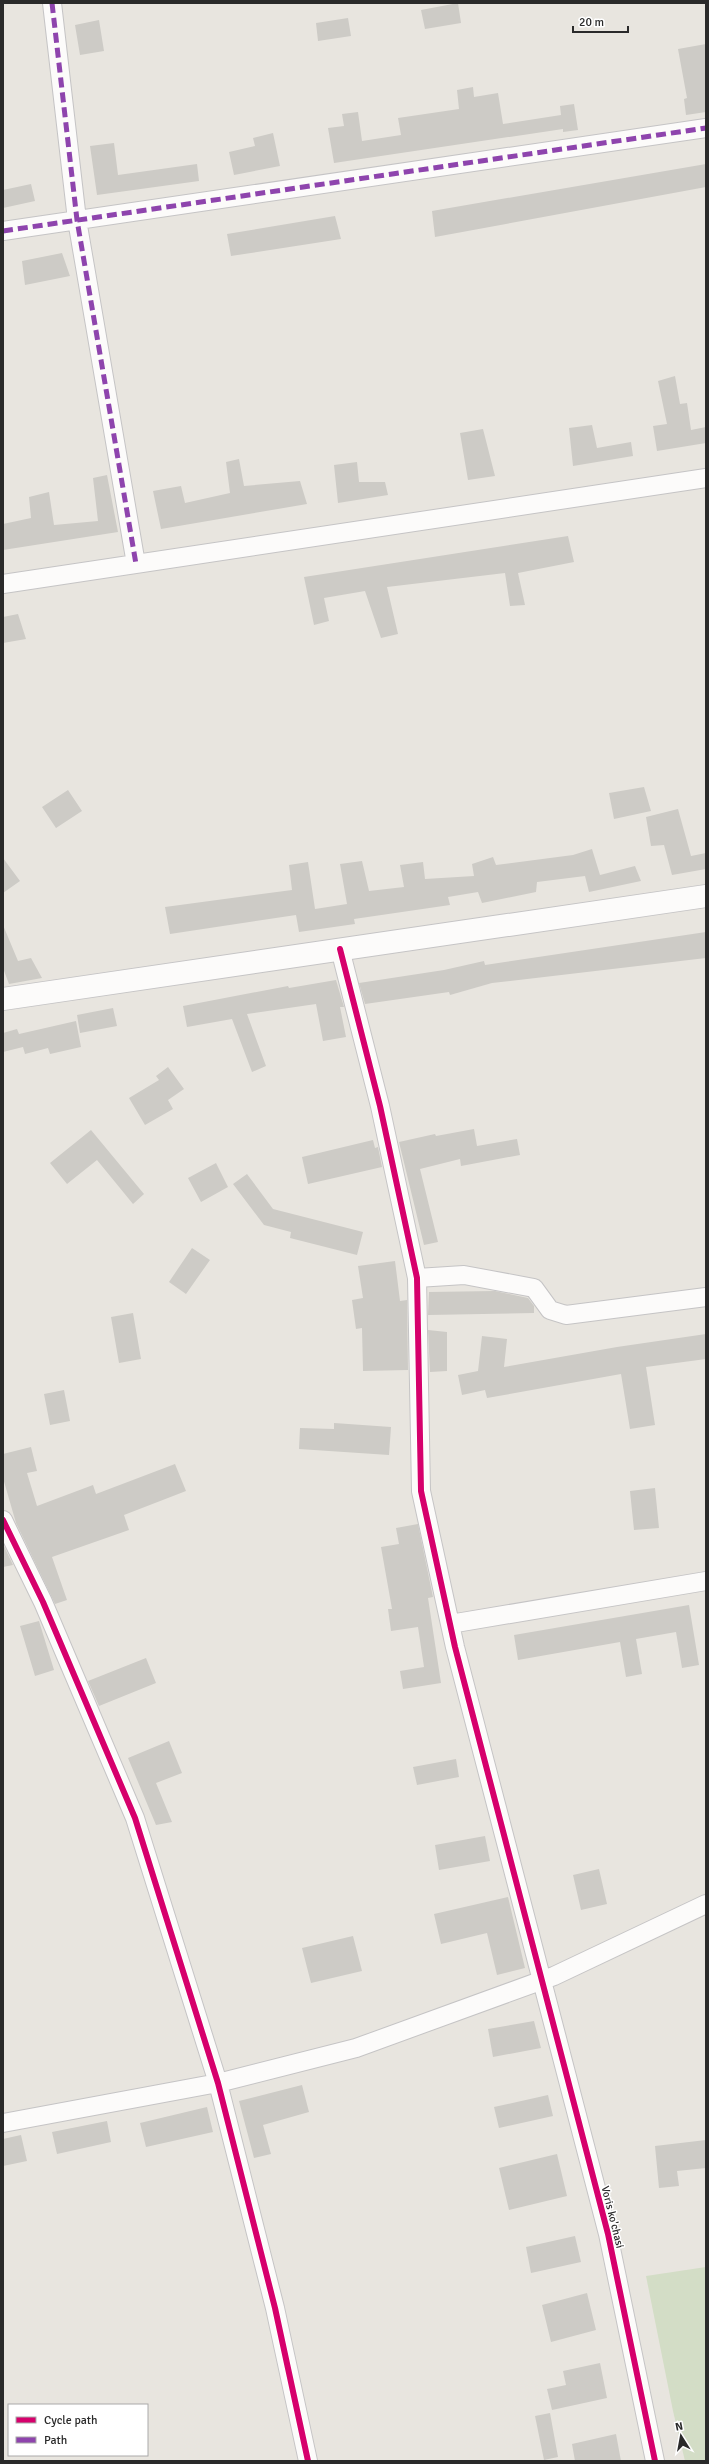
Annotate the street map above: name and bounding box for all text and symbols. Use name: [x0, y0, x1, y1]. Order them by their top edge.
scale bar: [573, 8, 628, 34]
text: 20 m: [579, 15, 604, 30]
street label: Voris ko'chasi: [598, 2185, 627, 2250]
legend: [8, 2404, 148, 2456]
text: Cycle path: [44, 2413, 97, 2428]
north arrow: [661, 2416, 701, 2456]
text: N: [674, 2420, 684, 2434]
text: Path: [44, 2433, 67, 2448]

